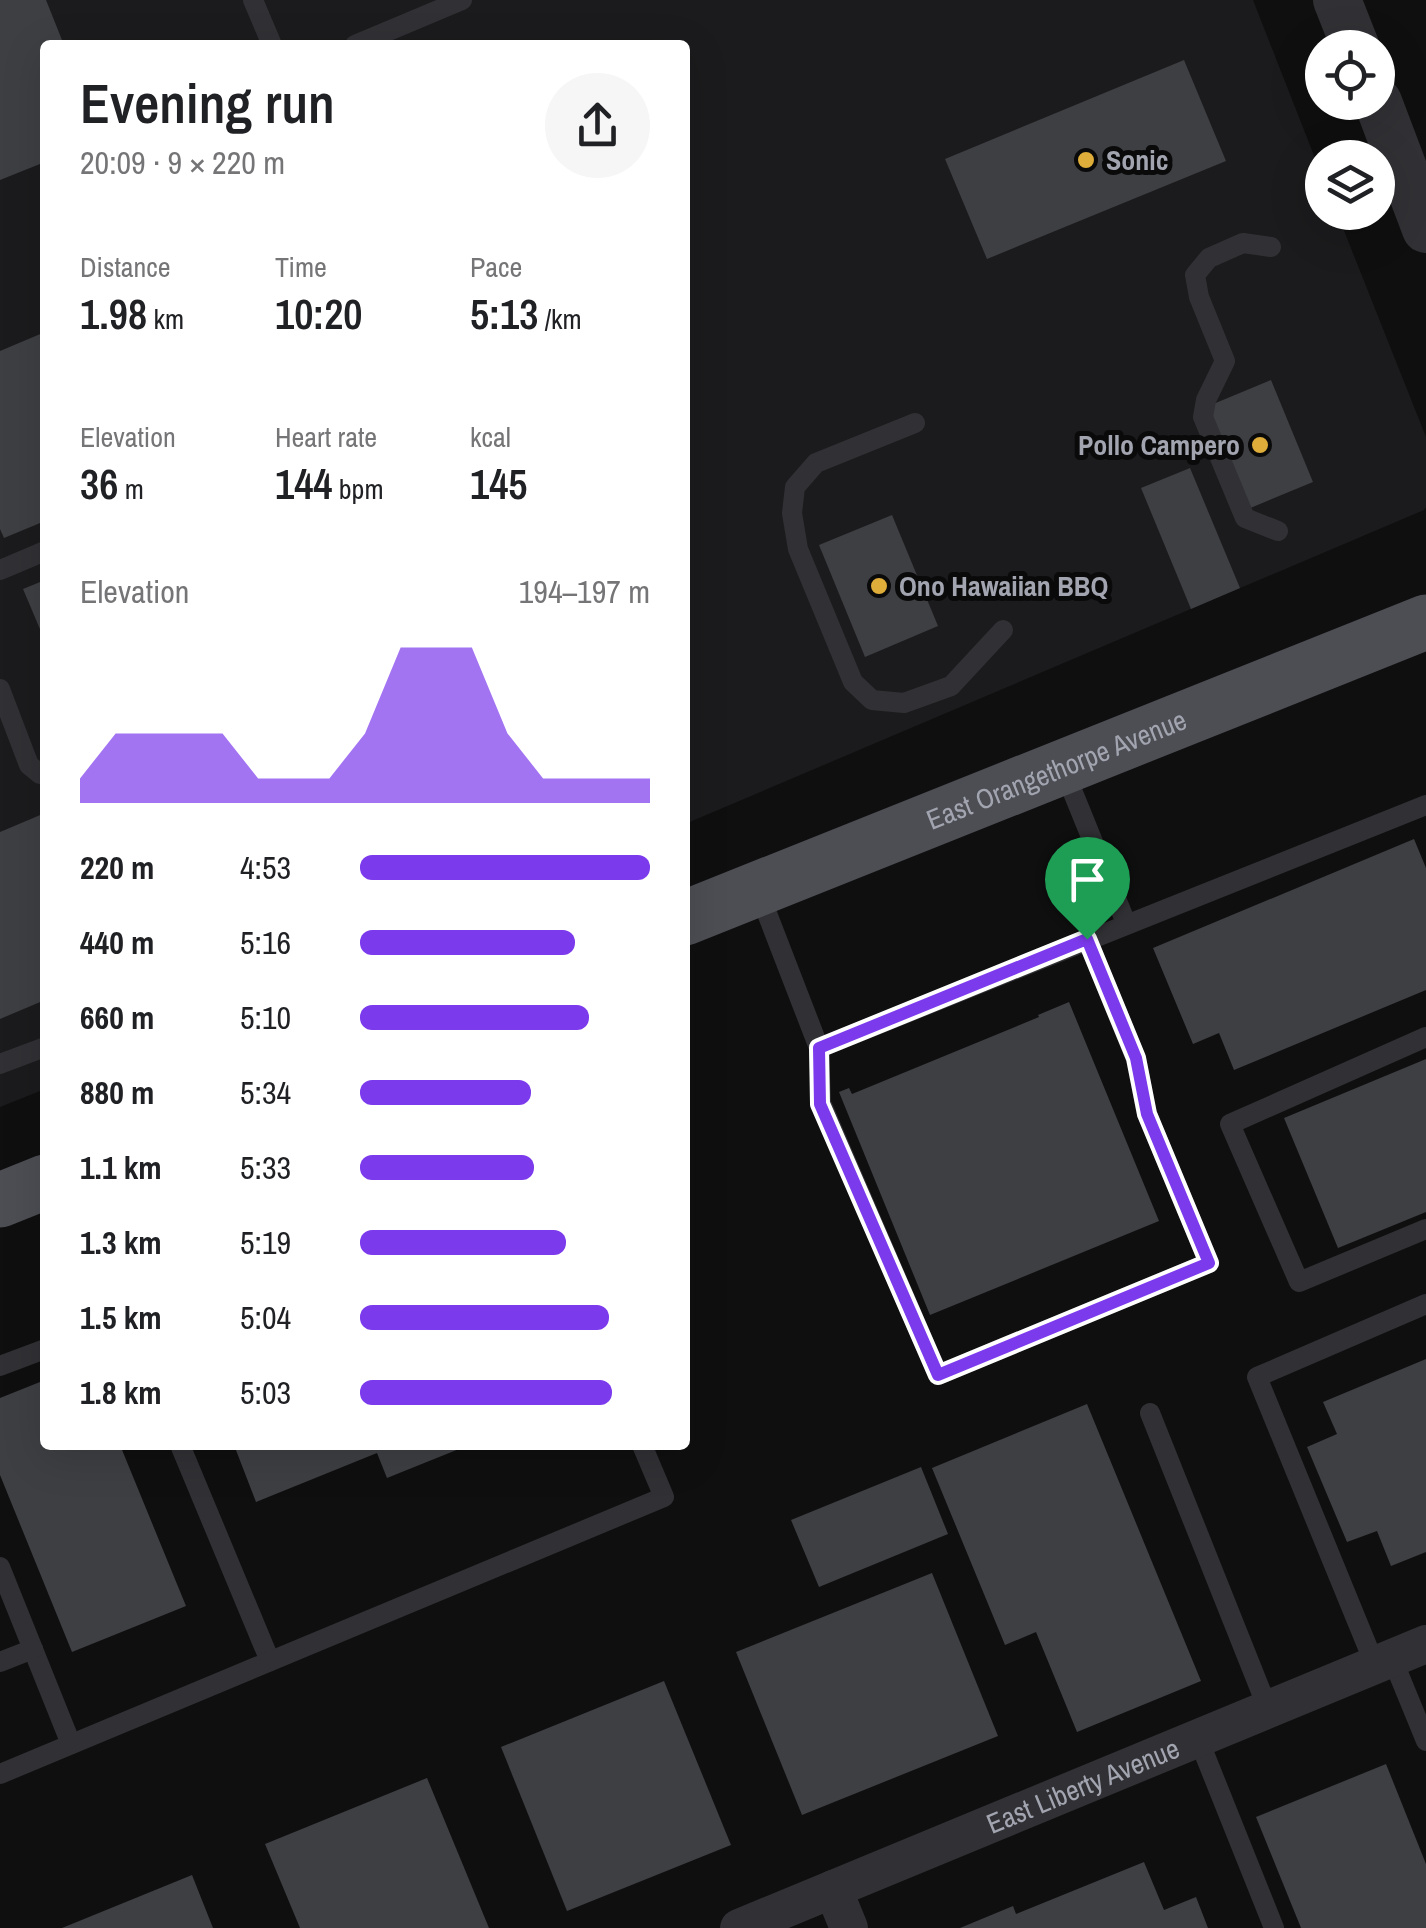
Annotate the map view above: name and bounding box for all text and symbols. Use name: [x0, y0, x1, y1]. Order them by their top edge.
map controls: [1305, 30, 1395, 230]
button: locate: [1305, 30, 1395, 120]
text: Evening run: [80, 66, 335, 140]
button: share: [545, 73, 650, 178]
button: layers: [1305, 140, 1395, 230]
text: 20:09 · 9 × 220 m: [80, 141, 285, 184]
place label: Sonic: [1106, 141, 1169, 179]
marker: Sonic: [1075, 149, 1097, 171]
text: Distance: [80, 248, 171, 286]
text: Time: [275, 248, 327, 286]
text: Pace: [470, 248, 522, 286]
text: 1.98: [80, 286, 147, 342]
text: 10:20: [275, 286, 362, 342]
text: 5:13: [470, 286, 538, 342]
text: km: [147, 300, 184, 338]
text: /km: [538, 300, 582, 338]
text: Elevation: [80, 418, 176, 456]
text: Heart rate: [275, 418, 377, 456]
text: kcal: [470, 418, 511, 456]
place label: Pollo Campero: [1078, 426, 1240, 464]
marker: Pollo Campero: [1249, 434, 1271, 456]
text: 36: [80, 456, 118, 512]
text: 144: [275, 456, 332, 512]
text: 145: [470, 456, 527, 512]
text: m: [118, 470, 144, 508]
text: bpm: [332, 470, 384, 508]
place label: Ono Hawaiian BBQ: [899, 567, 1108, 605]
text: Elevation: [80, 570, 189, 613]
text: 194–197 m: [519, 570, 650, 613]
marker: Ono Hawaiian BBQ: [868, 575, 890, 597]
street label: East Orangethorpe Avenue: [921, 701, 1192, 839]
pin: [1045, 837, 1130, 940]
text: 220 m: [80, 846, 154, 889]
text: 4:53: [240, 846, 291, 889]
icon: arrive: [1060, 852, 1115, 907]
text: 440 m: [80, 921, 154, 964]
text: 5:16: [240, 921, 291, 964]
text: 660 m: [80, 996, 154, 1039]
text: 5:10: [240, 996, 291, 1039]
text: 880 m: [80, 1071, 154, 1114]
text: 5:34: [240, 1071, 291, 1114]
text: 1.1 km: [80, 1146, 162, 1189]
text: 5:33: [240, 1146, 291, 1189]
text: 1.3 km: [80, 1221, 162, 1264]
text: 5:19: [240, 1221, 291, 1264]
text: 1.5 km: [80, 1296, 162, 1339]
text: 5:04: [240, 1296, 291, 1339]
text: 1.8 km: [80, 1371, 162, 1414]
text: 5:03: [240, 1371, 291, 1414]
street label: East Liberty Avenue: [981, 1729, 1185, 1843]

